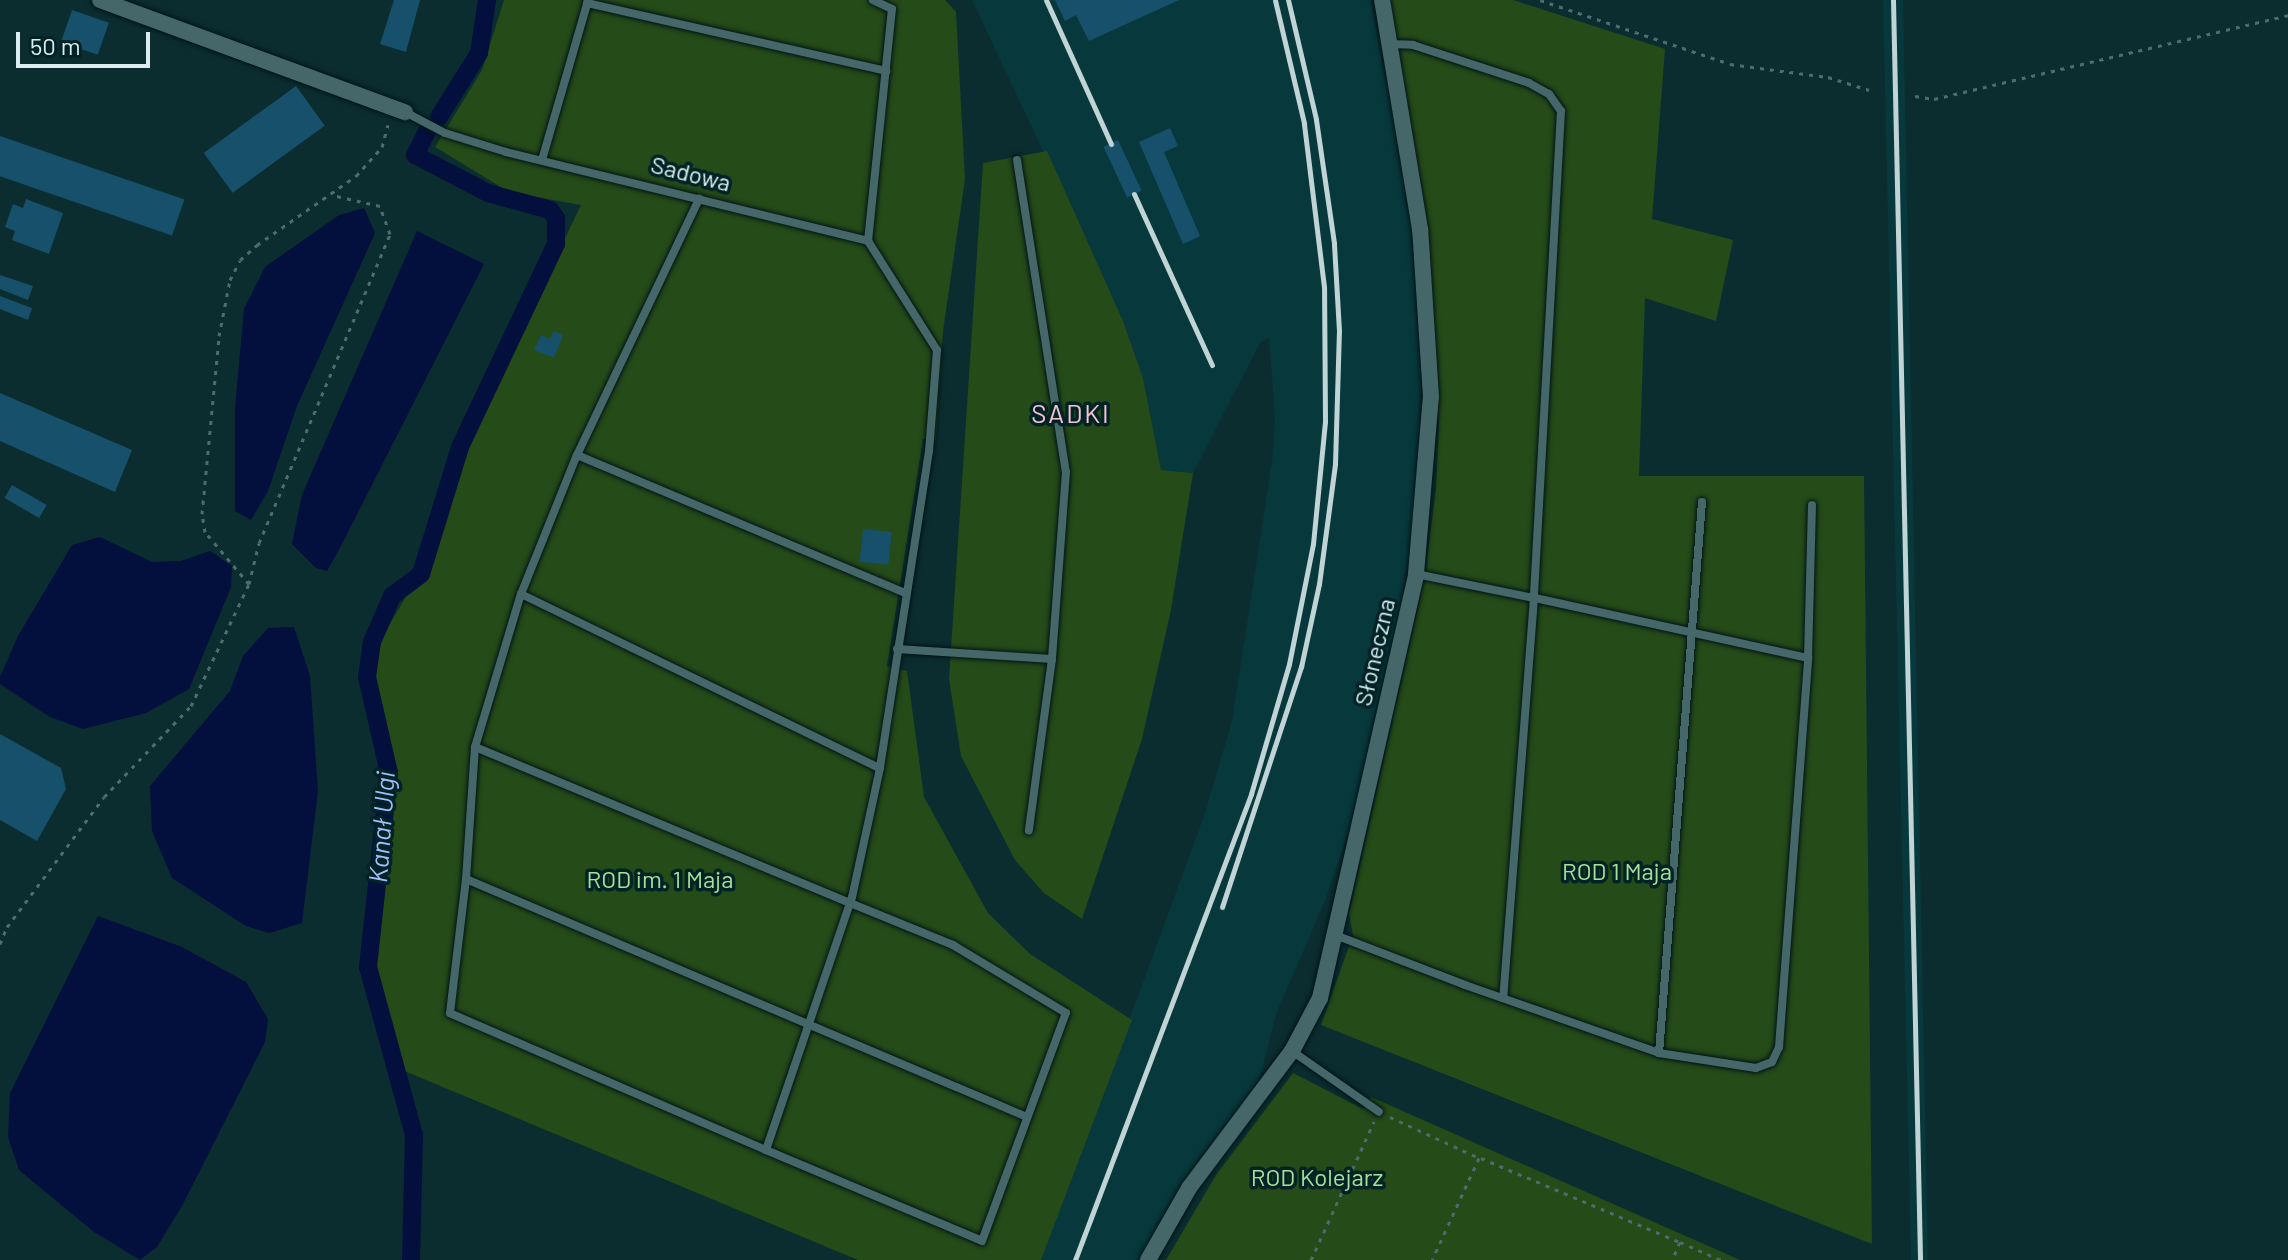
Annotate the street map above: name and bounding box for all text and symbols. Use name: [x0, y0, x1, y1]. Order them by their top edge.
scale bar: [20, 16, 154, 66]
text: 50 m: [30, 31, 81, 60]
street label: Sadowa: [648, 149, 734, 197]
district label: SADKI: [1031, 397, 1111, 429]
street label: Słoneczna: [1348, 596, 1400, 708]
water label: Kanał Ulgi: [362, 770, 400, 884]
park label: ROD 1 Maja: [1562, 857, 1672, 885]
park label: ROD im. 1 Maja: [587, 865, 733, 893]
park label: ROD Kolejarz: [1251, 1163, 1383, 1191]

